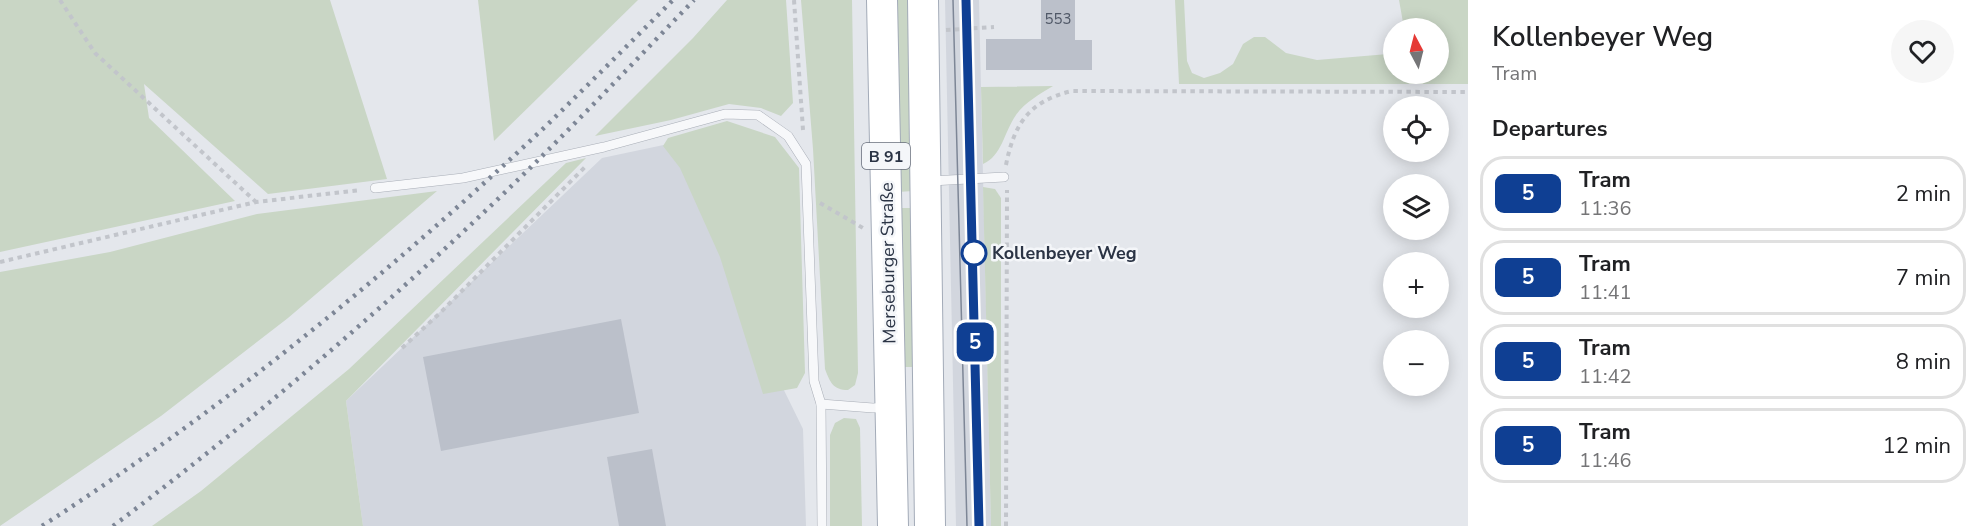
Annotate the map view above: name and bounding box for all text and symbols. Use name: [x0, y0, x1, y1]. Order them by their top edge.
house number: 553: [1044, 9, 1072, 29]
north arrow: [1383, 18, 1449, 84]
map controls: [1383, 18, 1449, 396]
text: Kollenbeyer Weg: [1492, 18, 1713, 56]
button: heart: [1891, 20, 1954, 83]
text: Tram: [1492, 60, 1537, 87]
button: locate: [1383, 96, 1449, 162]
text: Departures: [1492, 114, 1607, 144]
road number: B 91: [862, 143, 910, 169]
text: Tram: [1579, 165, 1631, 195]
button: layers: [1383, 174, 1449, 240]
text: 5: [1522, 179, 1534, 207]
text: 2 min: [1896, 179, 1951, 209]
street label: Merseburger Straße: [875, 182, 901, 344]
text: 11:36: [1579, 195, 1632, 222]
marker: Kollenbeyer Weg: [961, 240, 987, 266]
place label: Kollenbeyer Weg: [992, 241, 1137, 265]
text: Tram: [1579, 249, 1631, 279]
button: +: [1383, 252, 1449, 318]
text: 5: [1522, 263, 1534, 291]
text: 7 min: [1896, 263, 1951, 293]
text: 11:41: [1579, 279, 1632, 306]
line badge: 5: [956, 322, 994, 362]
text: 5: [969, 328, 981, 356]
button: −: [1383, 330, 1449, 396]
text: Tram: [1579, 333, 1631, 363]
text: 5: [1522, 347, 1534, 375]
text: 8 min: [1896, 347, 1951, 377]
text: 11:42: [1579, 363, 1632, 390]
text: Tram: [1579, 417, 1631, 447]
text: 5: [1522, 431, 1534, 459]
text: 12 min: [1883, 431, 1951, 461]
text: 11:46: [1579, 447, 1632, 474]

